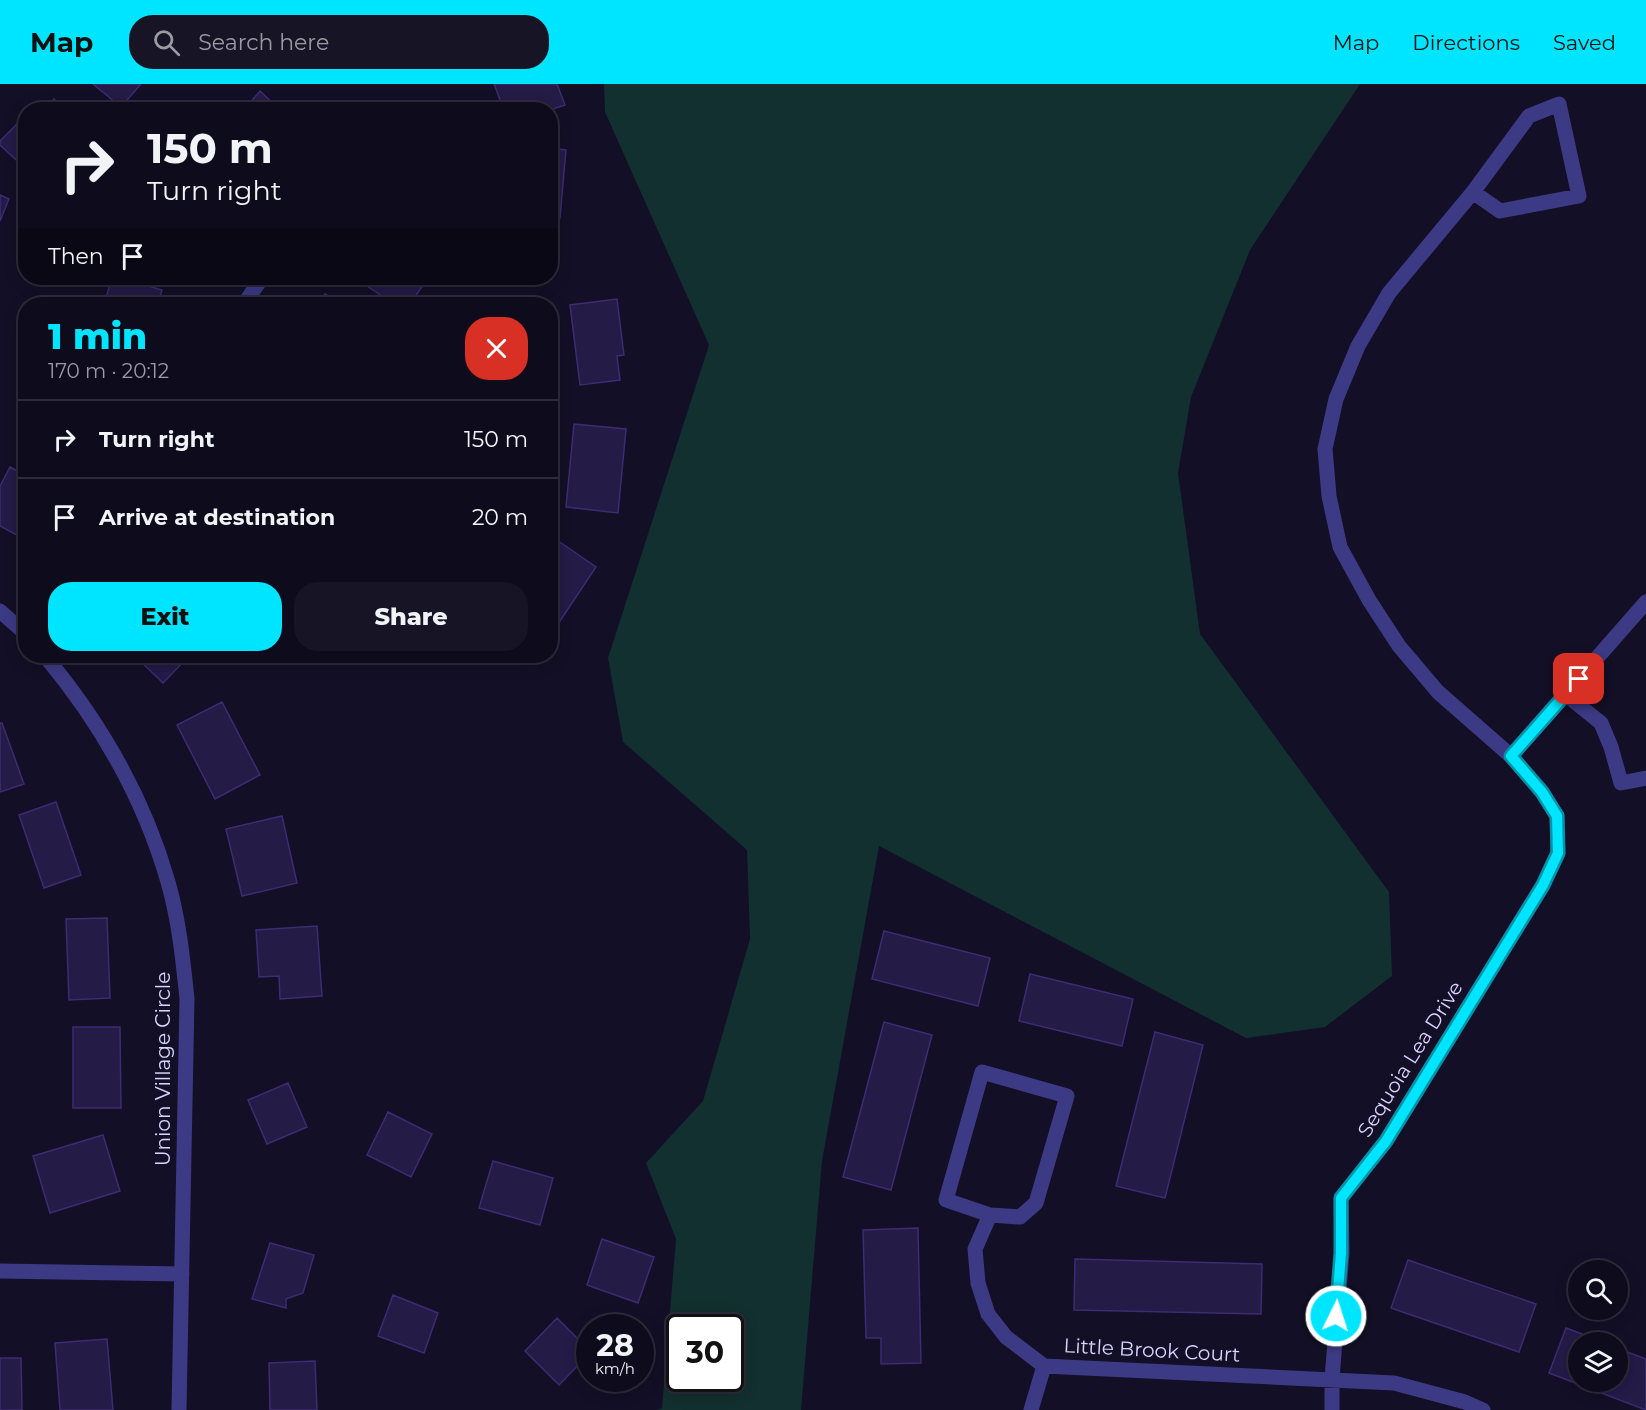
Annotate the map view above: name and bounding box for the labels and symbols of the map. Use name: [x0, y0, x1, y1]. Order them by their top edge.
pin: [1553, 653, 1604, 704]
street label: Union Village Circle: [151, 972, 175, 1166]
street label: Sequoia Lea Drive: [1352, 977, 1468, 1141]
position arrow: [1304, 1284, 1368, 1348]
speed limit sign: 30: [666, 1314, 744, 1392]
street label: Little Brook Court: [1063, 1333, 1241, 1367]

